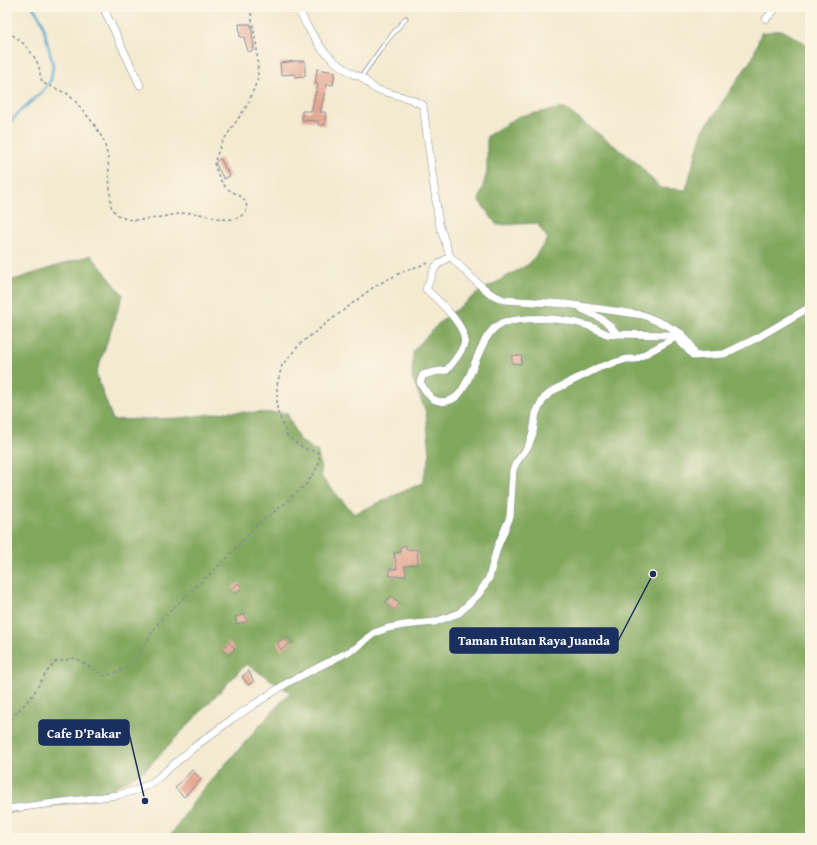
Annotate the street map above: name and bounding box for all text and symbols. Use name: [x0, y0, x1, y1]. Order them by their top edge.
callout: Taman Hutan Raya Juanda: [450, 628, 618, 653]
text: Taman Hutan Raya Juanda: [458, 631, 610, 650]
callout: Cafe D'Pakar: [39, 720, 129, 745]
text: Cafe D'Pakar: [47, 724, 121, 743]

